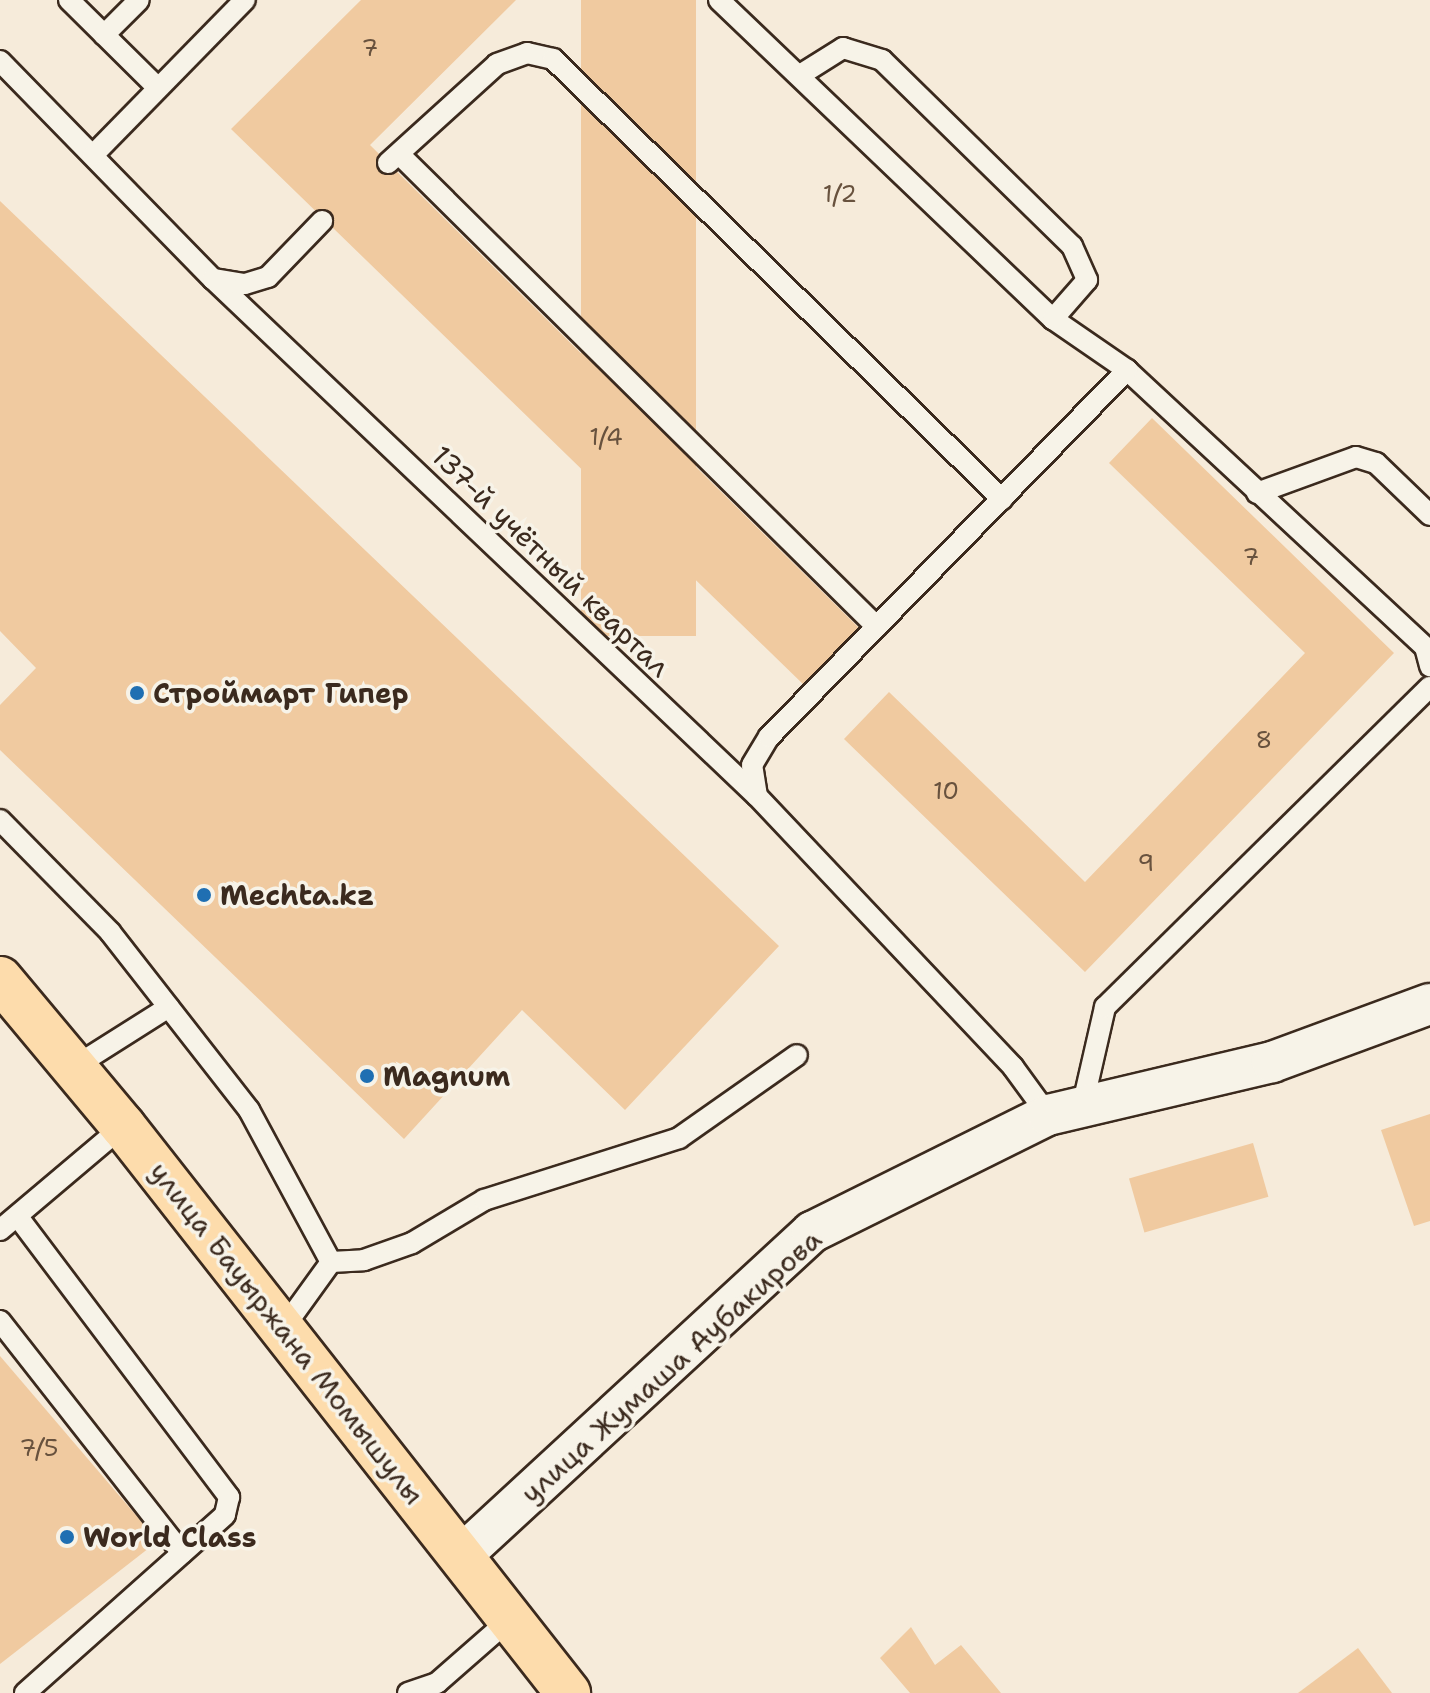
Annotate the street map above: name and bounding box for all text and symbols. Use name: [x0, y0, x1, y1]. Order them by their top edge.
house number: 7: [362, 35, 378, 63]
house number: 1/2: [823, 181, 857, 209]
house number: 1/4: [589, 424, 623, 452]
street label: 137-й учётный квартал: [425, 438, 677, 684]
house number: 7: [1243, 544, 1259, 572]
place label: Строймарт Гипер: [153, 676, 409, 710]
marker: Строймарт Гипер: [128, 684, 146, 702]
house number: 8: [1256, 727, 1272, 755]
house number: 10: [933, 778, 959, 806]
house number: 9: [1138, 850, 1154, 878]
place label: Mechta.kz: [220, 878, 374, 912]
marker: Mechta.kz: [195, 886, 213, 904]
place label: Magnum: [383, 1059, 510, 1093]
marker: Magnum: [358, 1067, 376, 1085]
street label: улица Бауыржана Момышулы: [143, 1155, 431, 1511]
street label: улица Жумаша Аубакирова: [514, 1222, 828, 1510]
house number: 7/5: [19, 1435, 59, 1463]
place label: World Class: [83, 1520, 257, 1554]
marker: World Class: [58, 1528, 76, 1546]

